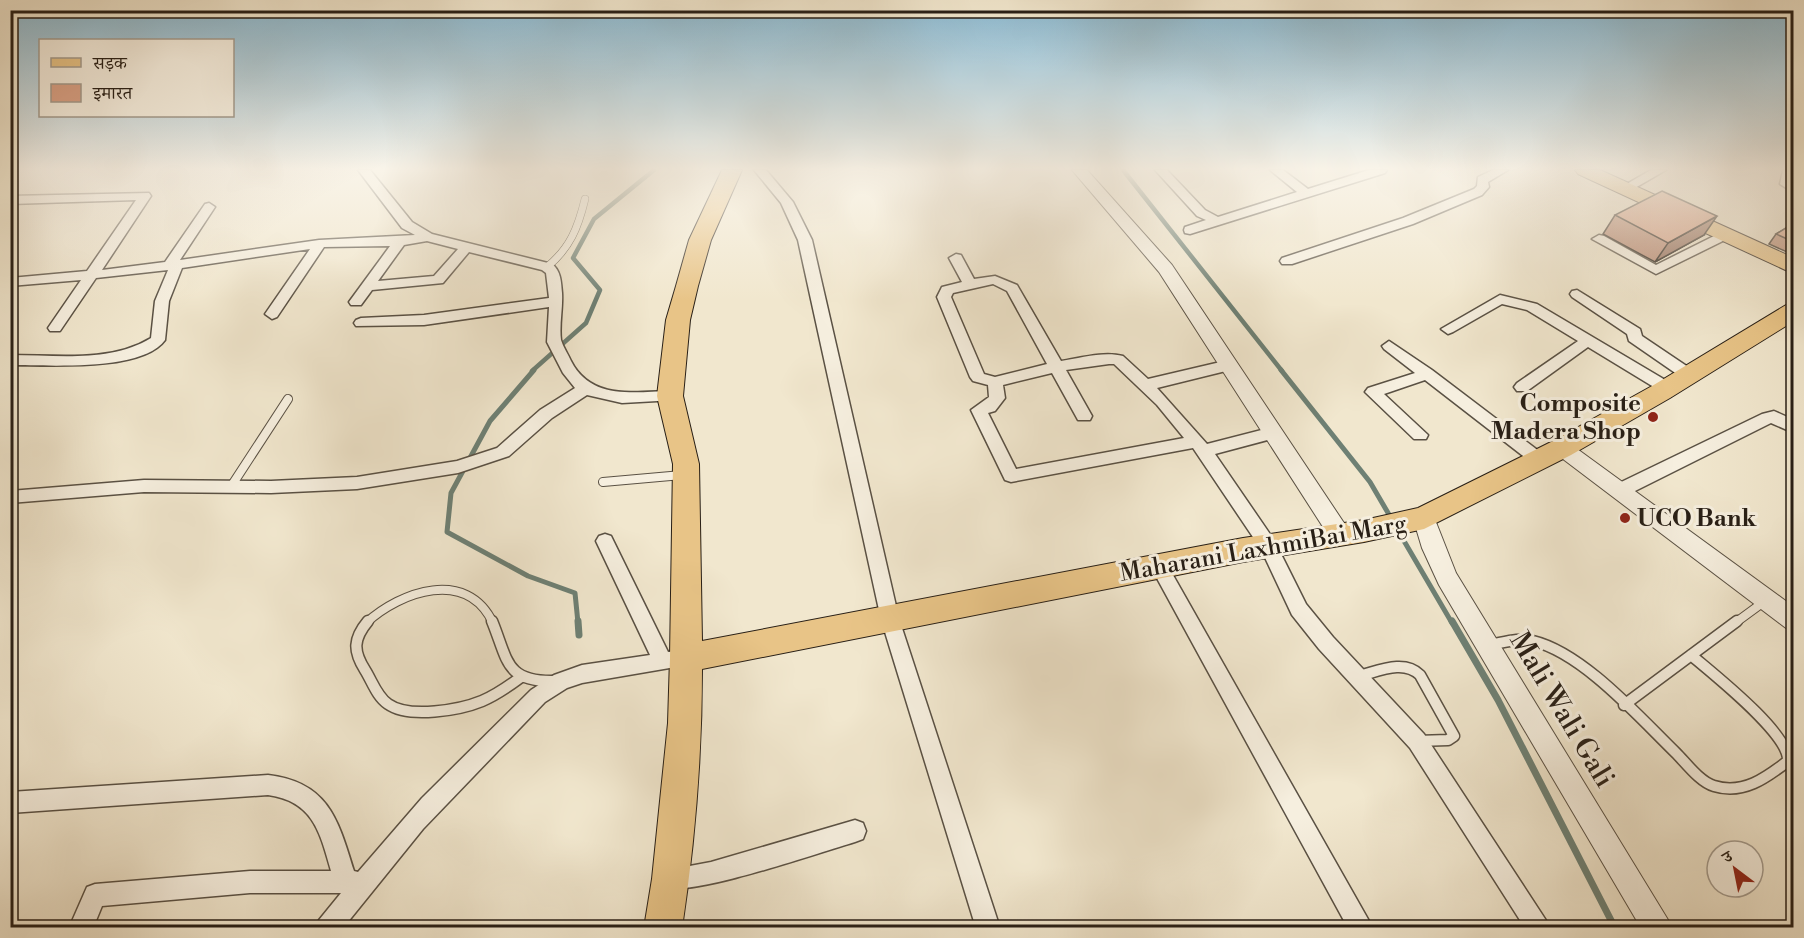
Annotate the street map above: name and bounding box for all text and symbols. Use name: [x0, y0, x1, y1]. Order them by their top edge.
legend: [39, 39, 234, 117]
text: सड़क: [92, 52, 128, 75]
text: इमारत: [92, 82, 133, 105]
place label: Composite Madera Shop: [1491, 389, 1641, 447]
marker: Composite Madera Shop: [1646, 410, 1660, 424]
place label: UCO Bank: [1637, 504, 1757, 534]
street label: Maharani LaxhmiBai Marg: [1117, 509, 1409, 589]
marker: UCO Bank: [1618, 511, 1632, 525]
street label: Mali Wali Gali: [1501, 625, 1622, 794]
north arrow: [1705, 839, 1765, 899]
text: उ: [1718, 846, 1738, 868]

